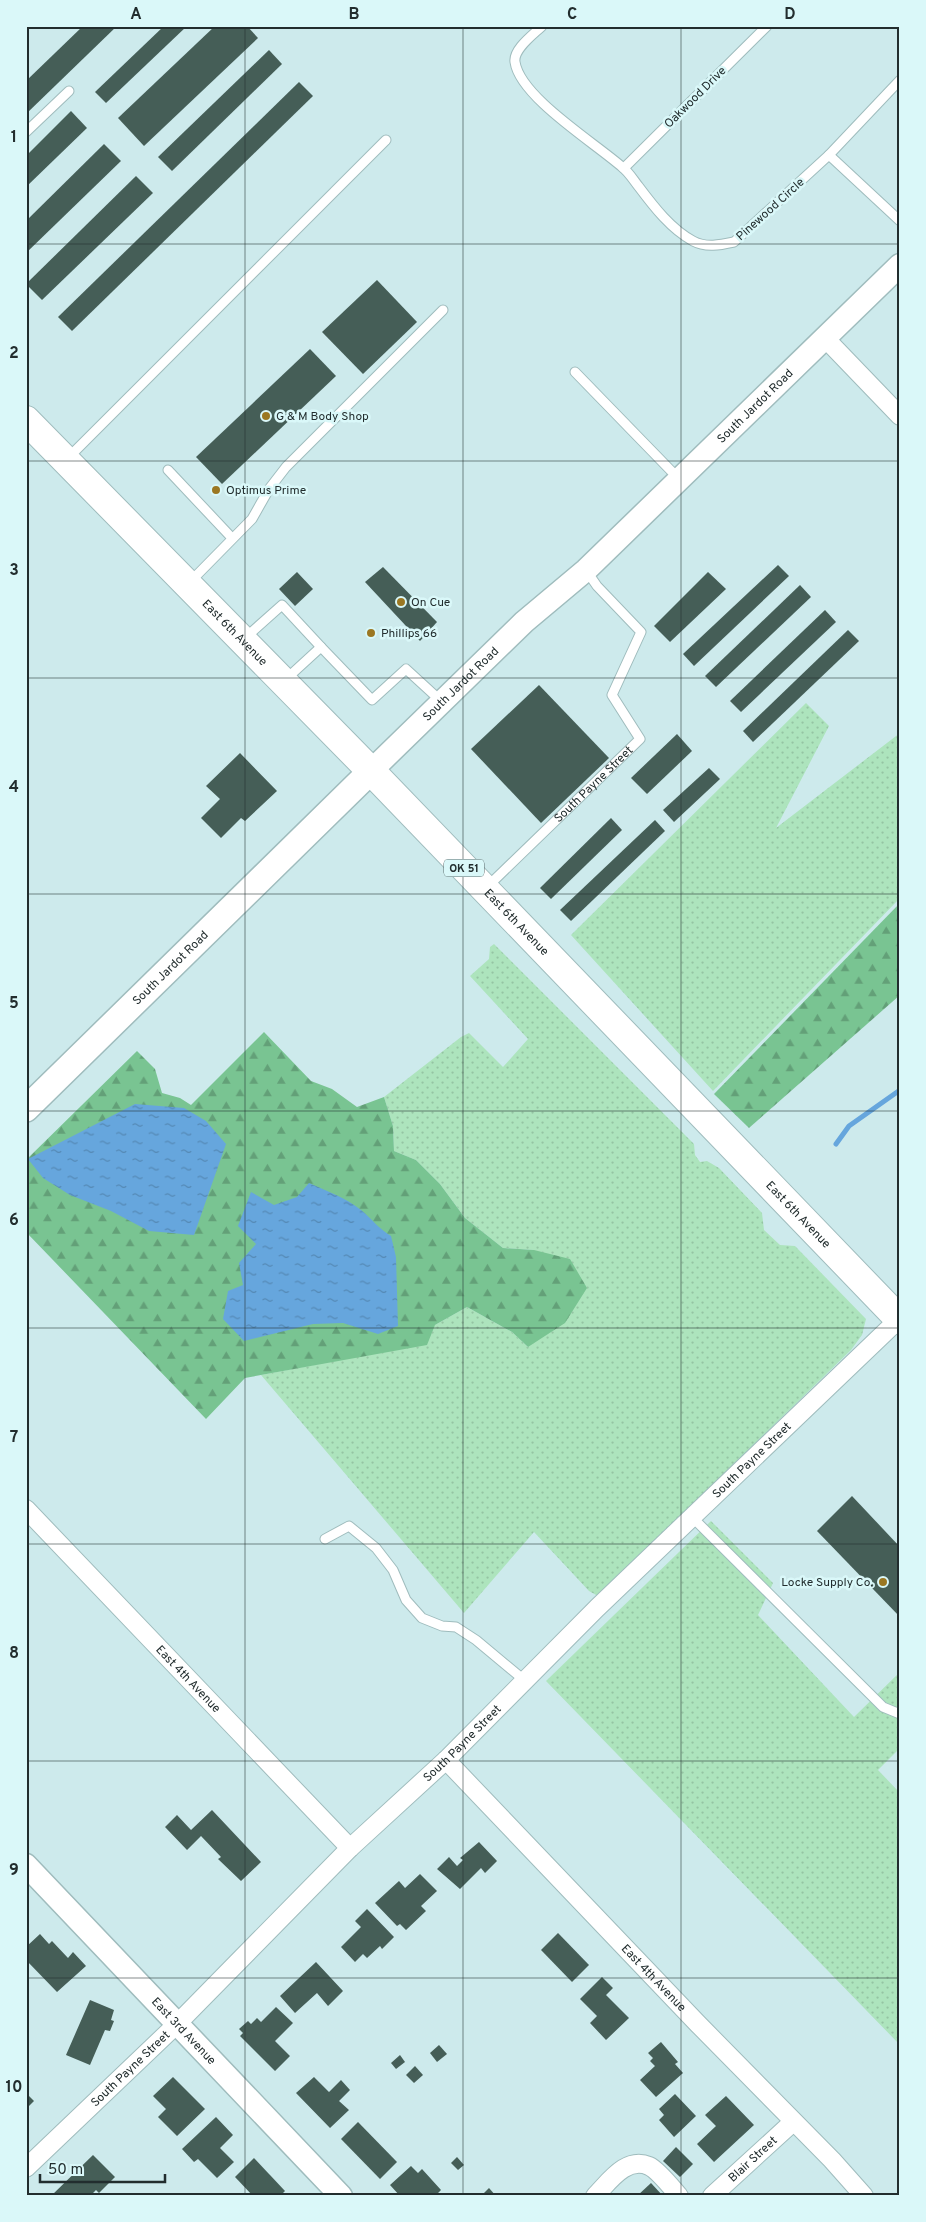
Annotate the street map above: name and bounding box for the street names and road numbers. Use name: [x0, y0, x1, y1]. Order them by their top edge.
street label: Oakwood Drive: [661, 63, 730, 132]
street label: Pinewood Circle: [733, 175, 808, 245]
street label: South Jardot Road: [714, 366, 797, 447]
street label: East 6th Avenue: [198, 597, 270, 670]
street label: South Jardot Road: [420, 644, 503, 725]
street label: South Payne Street: [551, 743, 637, 827]
road number: OK 51: [444, 860, 484, 876]
street label: East 6th Avenue: [480, 886, 552, 960]
street label: South Jardot Road: [130, 928, 212, 1009]
street label: East 6th Avenue: [762, 1178, 834, 1252]
street label: South Payne Street: [709, 1419, 795, 1502]
street label: East 4th Avenue: [152, 1642, 224, 1717]
street label: South Payne Street: [420, 1702, 505, 1786]
street label: East 4th Avenue: [617, 1941, 689, 2016]
street label: East 3rd Avenue: [147, 1994, 219, 2069]
street label: South Payne Street: [88, 2028, 174, 2111]
street label: Blair Street: [725, 2133, 781, 2186]

